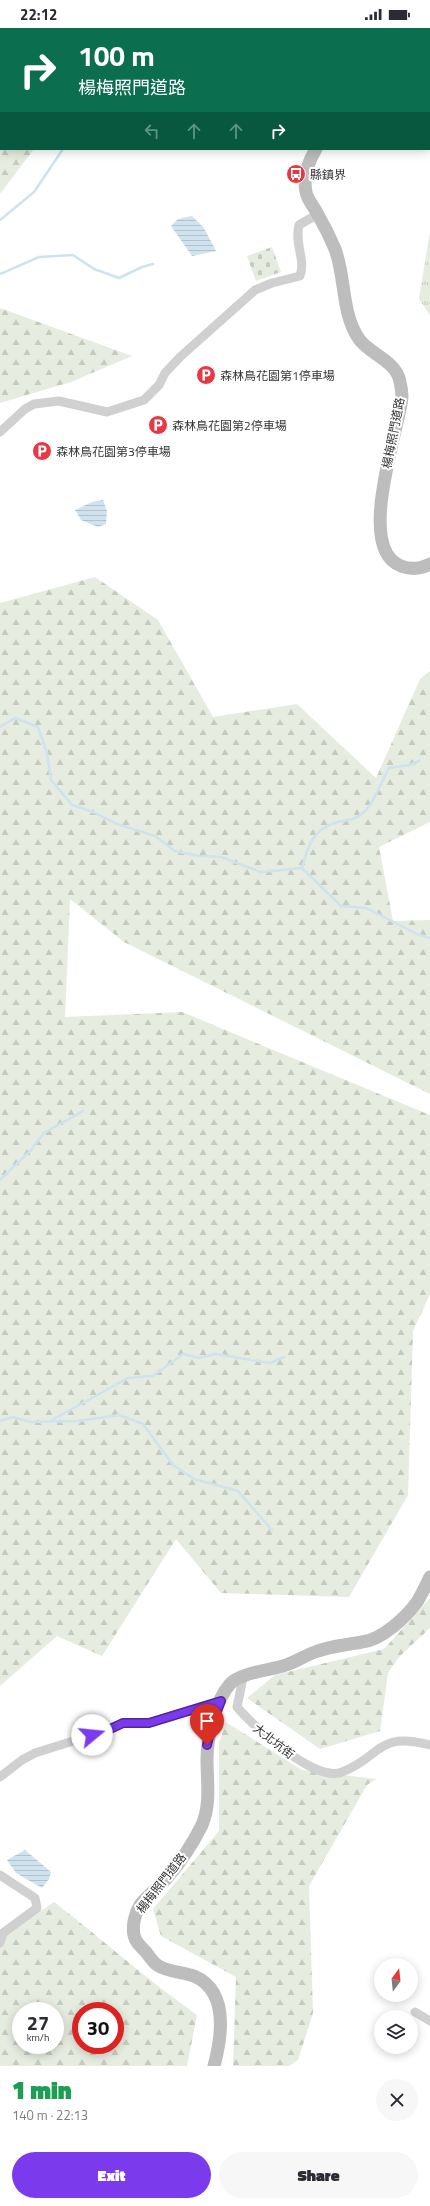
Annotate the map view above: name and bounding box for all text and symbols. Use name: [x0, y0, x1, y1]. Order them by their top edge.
text: 22:12: [20, 3, 57, 26]
text: 100 m: [78, 34, 155, 77]
icon: right: [12, 44, 64, 96]
text: 楊梅照門道路: [78, 74, 186, 101]
icon: left: [141, 120, 163, 142]
icon: ahead: [183, 120, 205, 142]
icon: ahead: [225, 120, 247, 142]
icon: right: [267, 120, 289, 142]
bus stop icon: 縣鎮界: [285, 163, 307, 185]
place label: 縣鎮界: [310, 165, 346, 184]
parking icon: 森林鳥花園第1停車場: [195, 364, 217, 386]
place label: 森林鳥花園第1停車場: [220, 366, 335, 385]
street label: 楊梅照門道路: [377, 396, 409, 470]
parking icon: 森林鳥花園第2停車場: [147, 414, 169, 436]
place label: 森林鳥花園第2停車場: [172, 416, 287, 435]
parking icon: 森林鳥花園第3停車場: [31, 440, 53, 462]
place label: 森林鳥花園第3停車場: [56, 442, 171, 461]
pin: [190, 1704, 224, 1745]
icon: arrive: [196, 1710, 218, 1732]
position arrow: [71, 1714, 113, 1756]
street label: 大北坑街: [249, 1719, 299, 1763]
street label: 楊梅照門道路: [131, 1849, 191, 1917]
north arrow: [374, 1958, 418, 2002]
map controls: [374, 1958, 418, 2054]
speed limit sign: 30: [72, 2002, 124, 2054]
text: 27: [27, 2007, 49, 2038]
button: layers: [374, 2010, 418, 2054]
text: km/h: [27, 2030, 49, 2045]
text: 1 min: [12, 2072, 72, 2108]
button: close: [376, 2079, 418, 2121]
text: 140 m · 22:13: [12, 2105, 88, 2125]
button: Exit: [12, 2152, 211, 2198]
button: Share: [219, 2152, 418, 2198]

